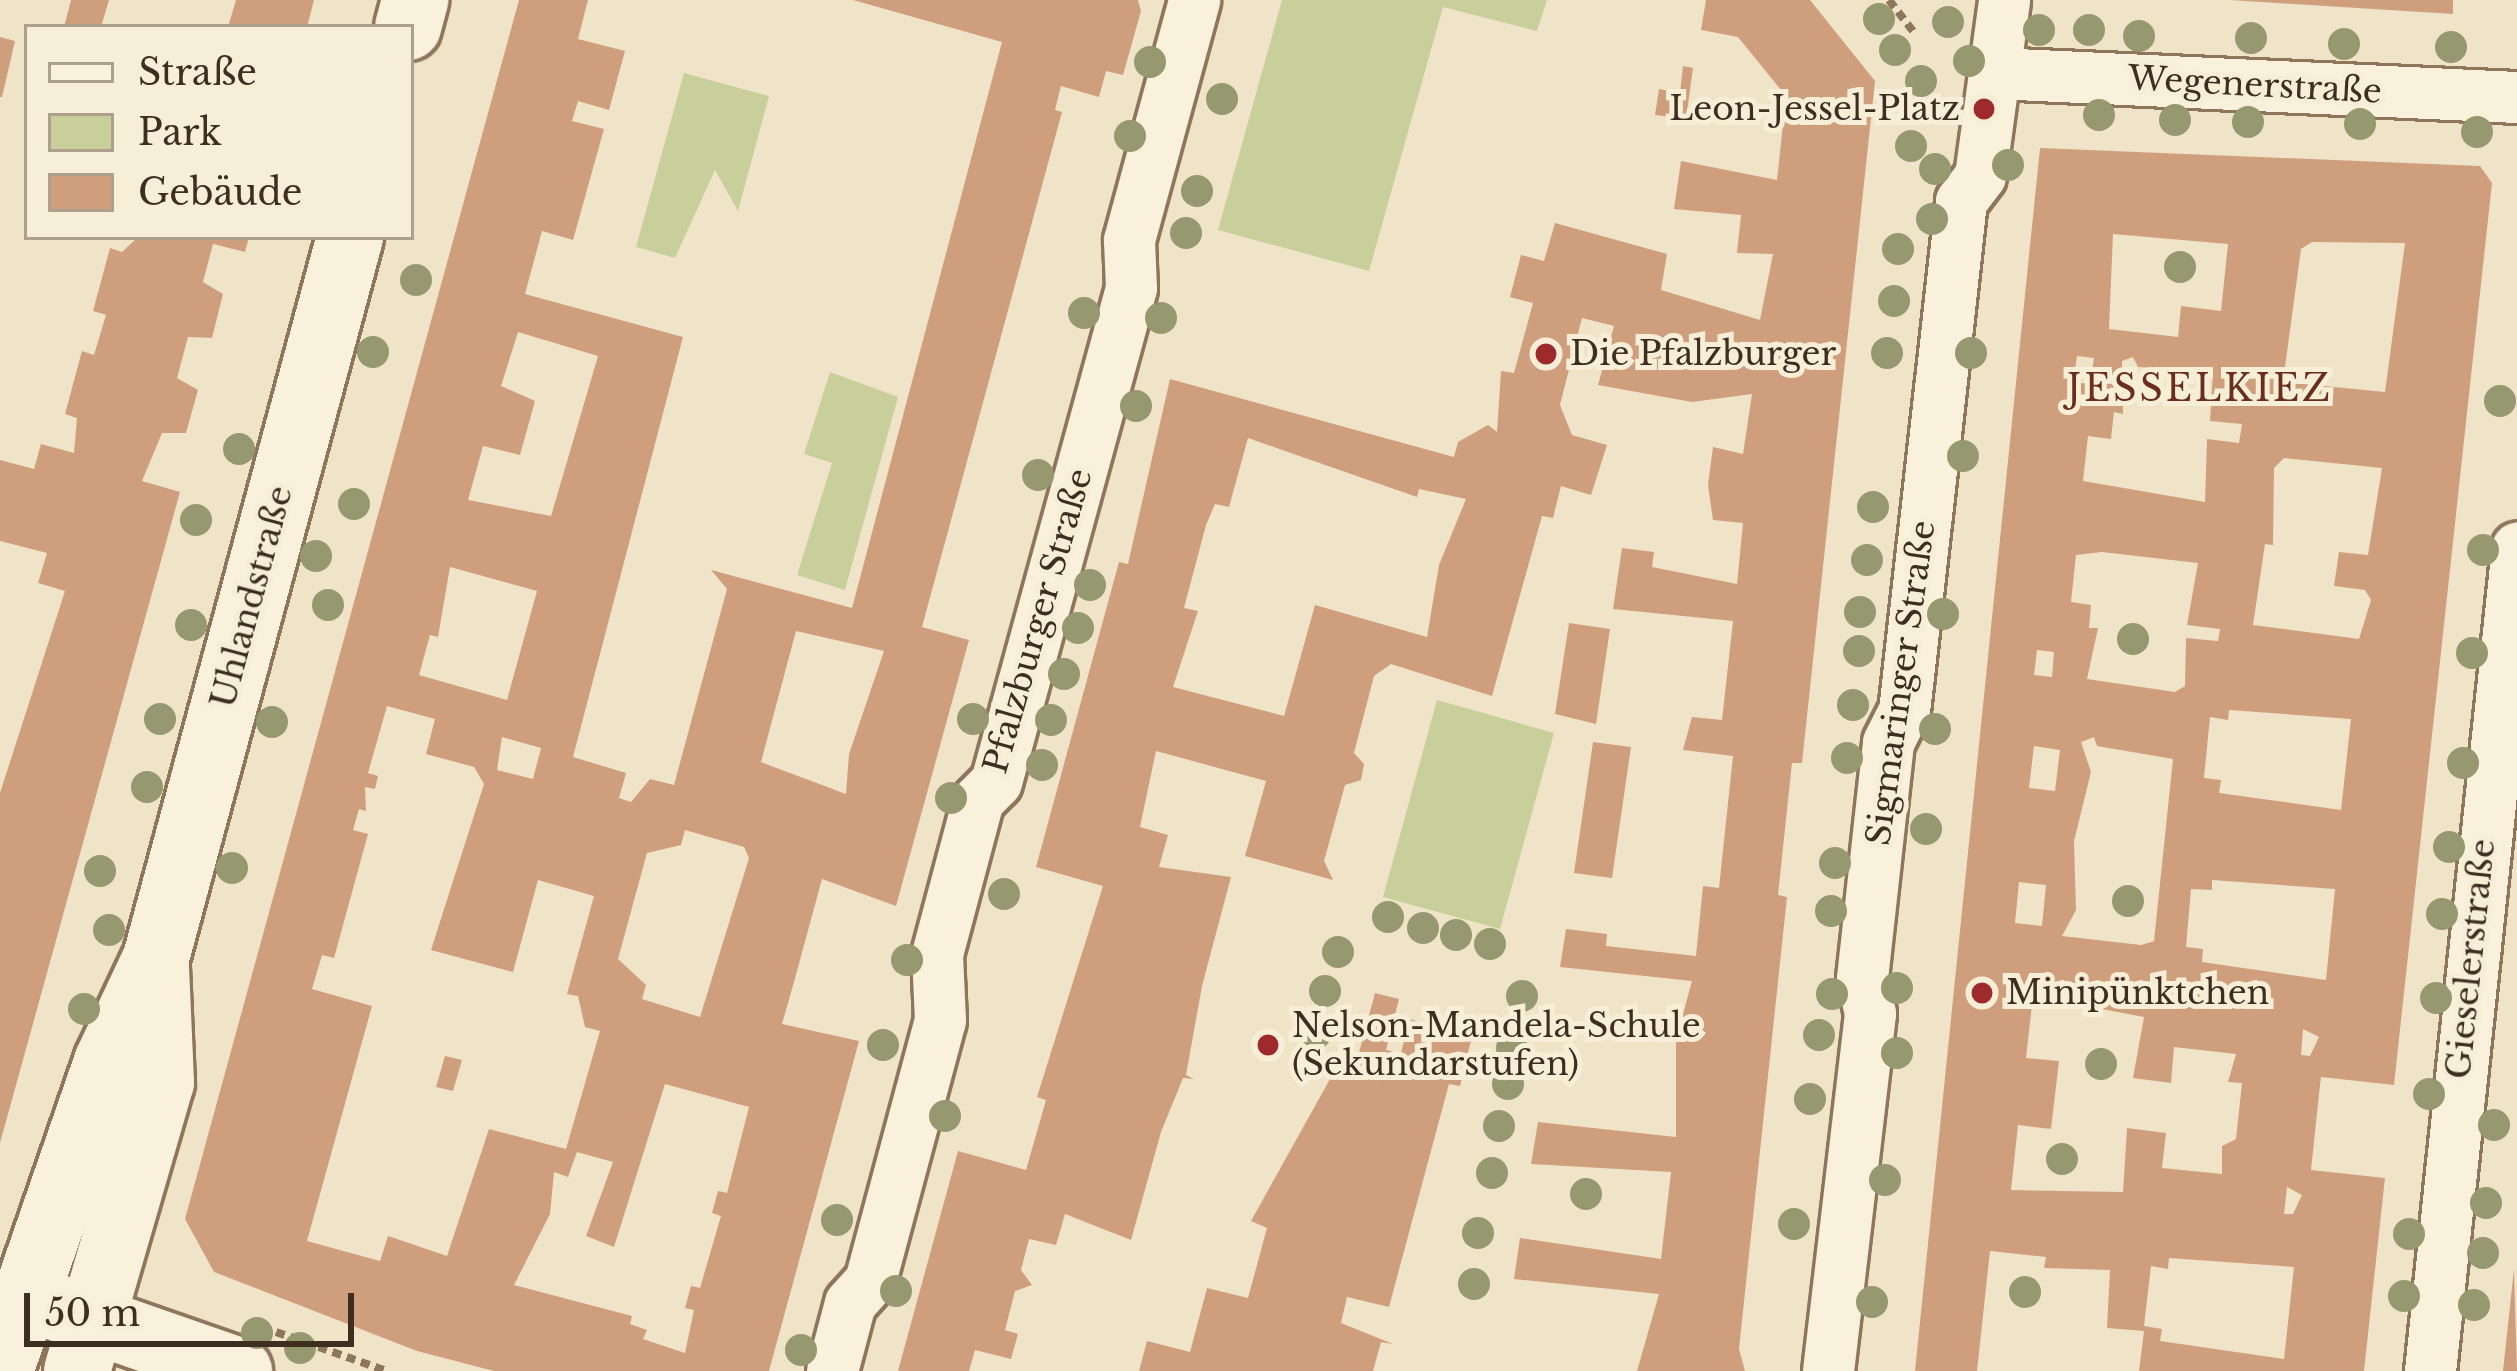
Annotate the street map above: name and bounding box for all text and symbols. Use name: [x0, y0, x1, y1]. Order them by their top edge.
legend: [24, 24, 414, 240]
text: Straße: [138, 50, 257, 95]
street label: Wegenerstraße: [2127, 59, 2383, 111]
place label: Leon-Jessel-Platz: [1669, 89, 1960, 129]
marker: Leon-Jessel-Platz: [1971, 96, 1997, 122]
text: Park: [138, 110, 222, 155]
text: Gebäude: [138, 170, 302, 215]
place label: Die Pfalzburger: [1570, 334, 1836, 374]
marker: Die Pfalzburger: [1533, 341, 1559, 367]
district label: JESSELKIEZ: [2067, 367, 2333, 411]
street label: Pfalzburger Straße: [975, 464, 1101, 778]
street label: Uhlandstraße: [203, 482, 301, 712]
street label: Sigmaringer Straße: [1859, 518, 1943, 848]
street label: Gieselerstraße: [2439, 837, 2503, 1081]
place label: Minipünktchen: [2006, 973, 2269, 1013]
marker: Minipünktchen: [1969, 980, 1995, 1006]
place label: Nelson-Mandela-Schule (Sekundarstufen): [1292, 1006, 1701, 1084]
marker: Nelson-Mandela-Schule (Sekundarstufen): [1255, 1032, 1281, 1058]
scale bar: [30, 1269, 360, 1343]
text: 50 m: [45, 1291, 140, 1336]

